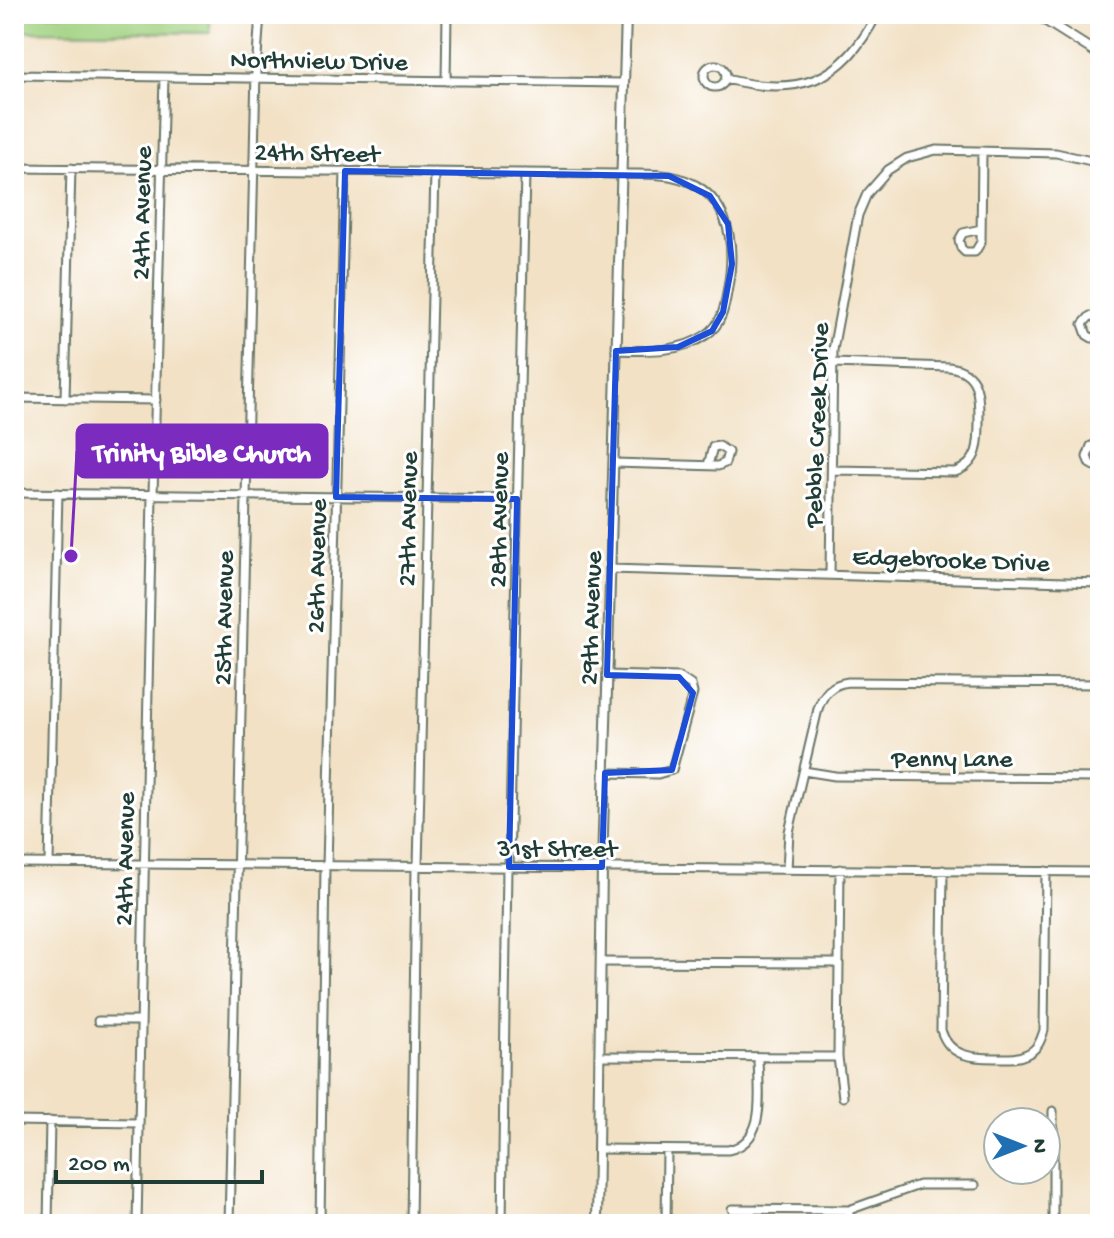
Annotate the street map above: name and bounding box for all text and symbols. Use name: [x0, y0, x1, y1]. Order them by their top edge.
street label: Northview Drive: [230, 46, 409, 81]
street label: 24th Street: [254, 139, 382, 172]
street label: 24th Avenue: [128, 145, 161, 280]
street label: Pebble Creek Drive: [800, 322, 839, 529]
callout: Trinity Bible Church: [77, 425, 327, 477]
text: Trinity Bible Church: [91, 439, 311, 472]
street label: 27th Avenue: [394, 451, 427, 587]
street label: 28th Avenue: [485, 451, 518, 588]
street label: 26th Avenue: [303, 498, 336, 634]
street label: Edgebrooke Drive: [852, 544, 1051, 581]
street label: 25th Avenue: [210, 550, 243, 686]
street label: 29th Avenue: [576, 550, 611, 686]
street label: Penny Lane: [890, 746, 1013, 777]
street label: 24th Avenue: [111, 791, 144, 926]
street label: 31st Street: [496, 836, 619, 867]
north arrow: [982, 1106, 1062, 1186]
scale bar: [56, 1134, 262, 1184]
text: N: [1025, 1139, 1051, 1153]
text: 200 m: [68, 1151, 130, 1180]

